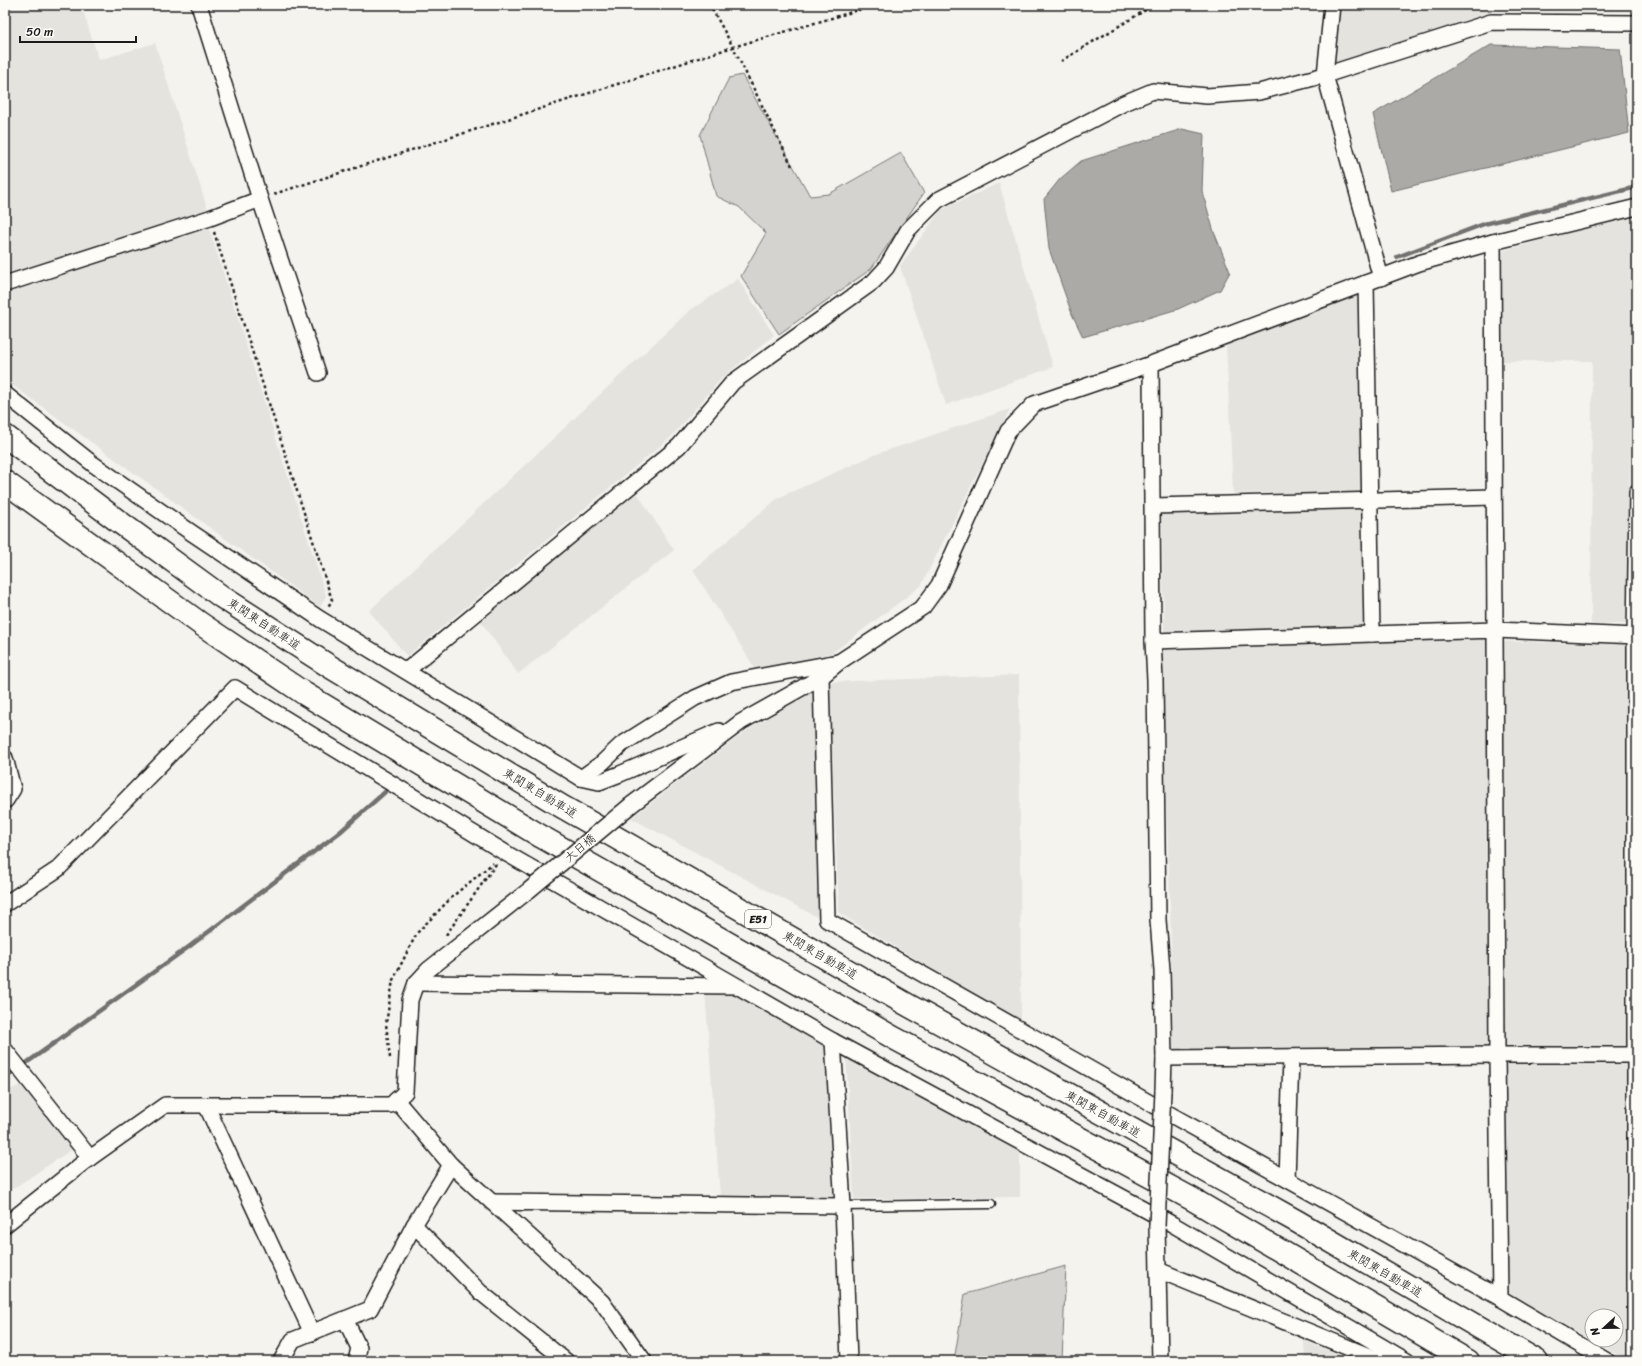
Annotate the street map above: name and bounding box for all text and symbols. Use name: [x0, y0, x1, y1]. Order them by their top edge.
scale bar: [20, 18, 136, 44]
text: 50 m: [26, 21, 53, 43]
street label: 東関東自動車道: [223, 592, 305, 656]
street label: 東関東自動車道: [498, 762, 582, 824]
street label: 大日橋: [559, 828, 601, 868]
road number: E51: [745, 910, 771, 928]
street label: 東関東自動車道: [778, 924, 862, 986]
street label: 東関東自動車道: [1061, 1084, 1145, 1144]
street label: 東関東自動車道: [1343, 1242, 1427, 1304]
north arrow: [1584, 1308, 1624, 1348]
text: N: [1585, 1324, 1606, 1340]

